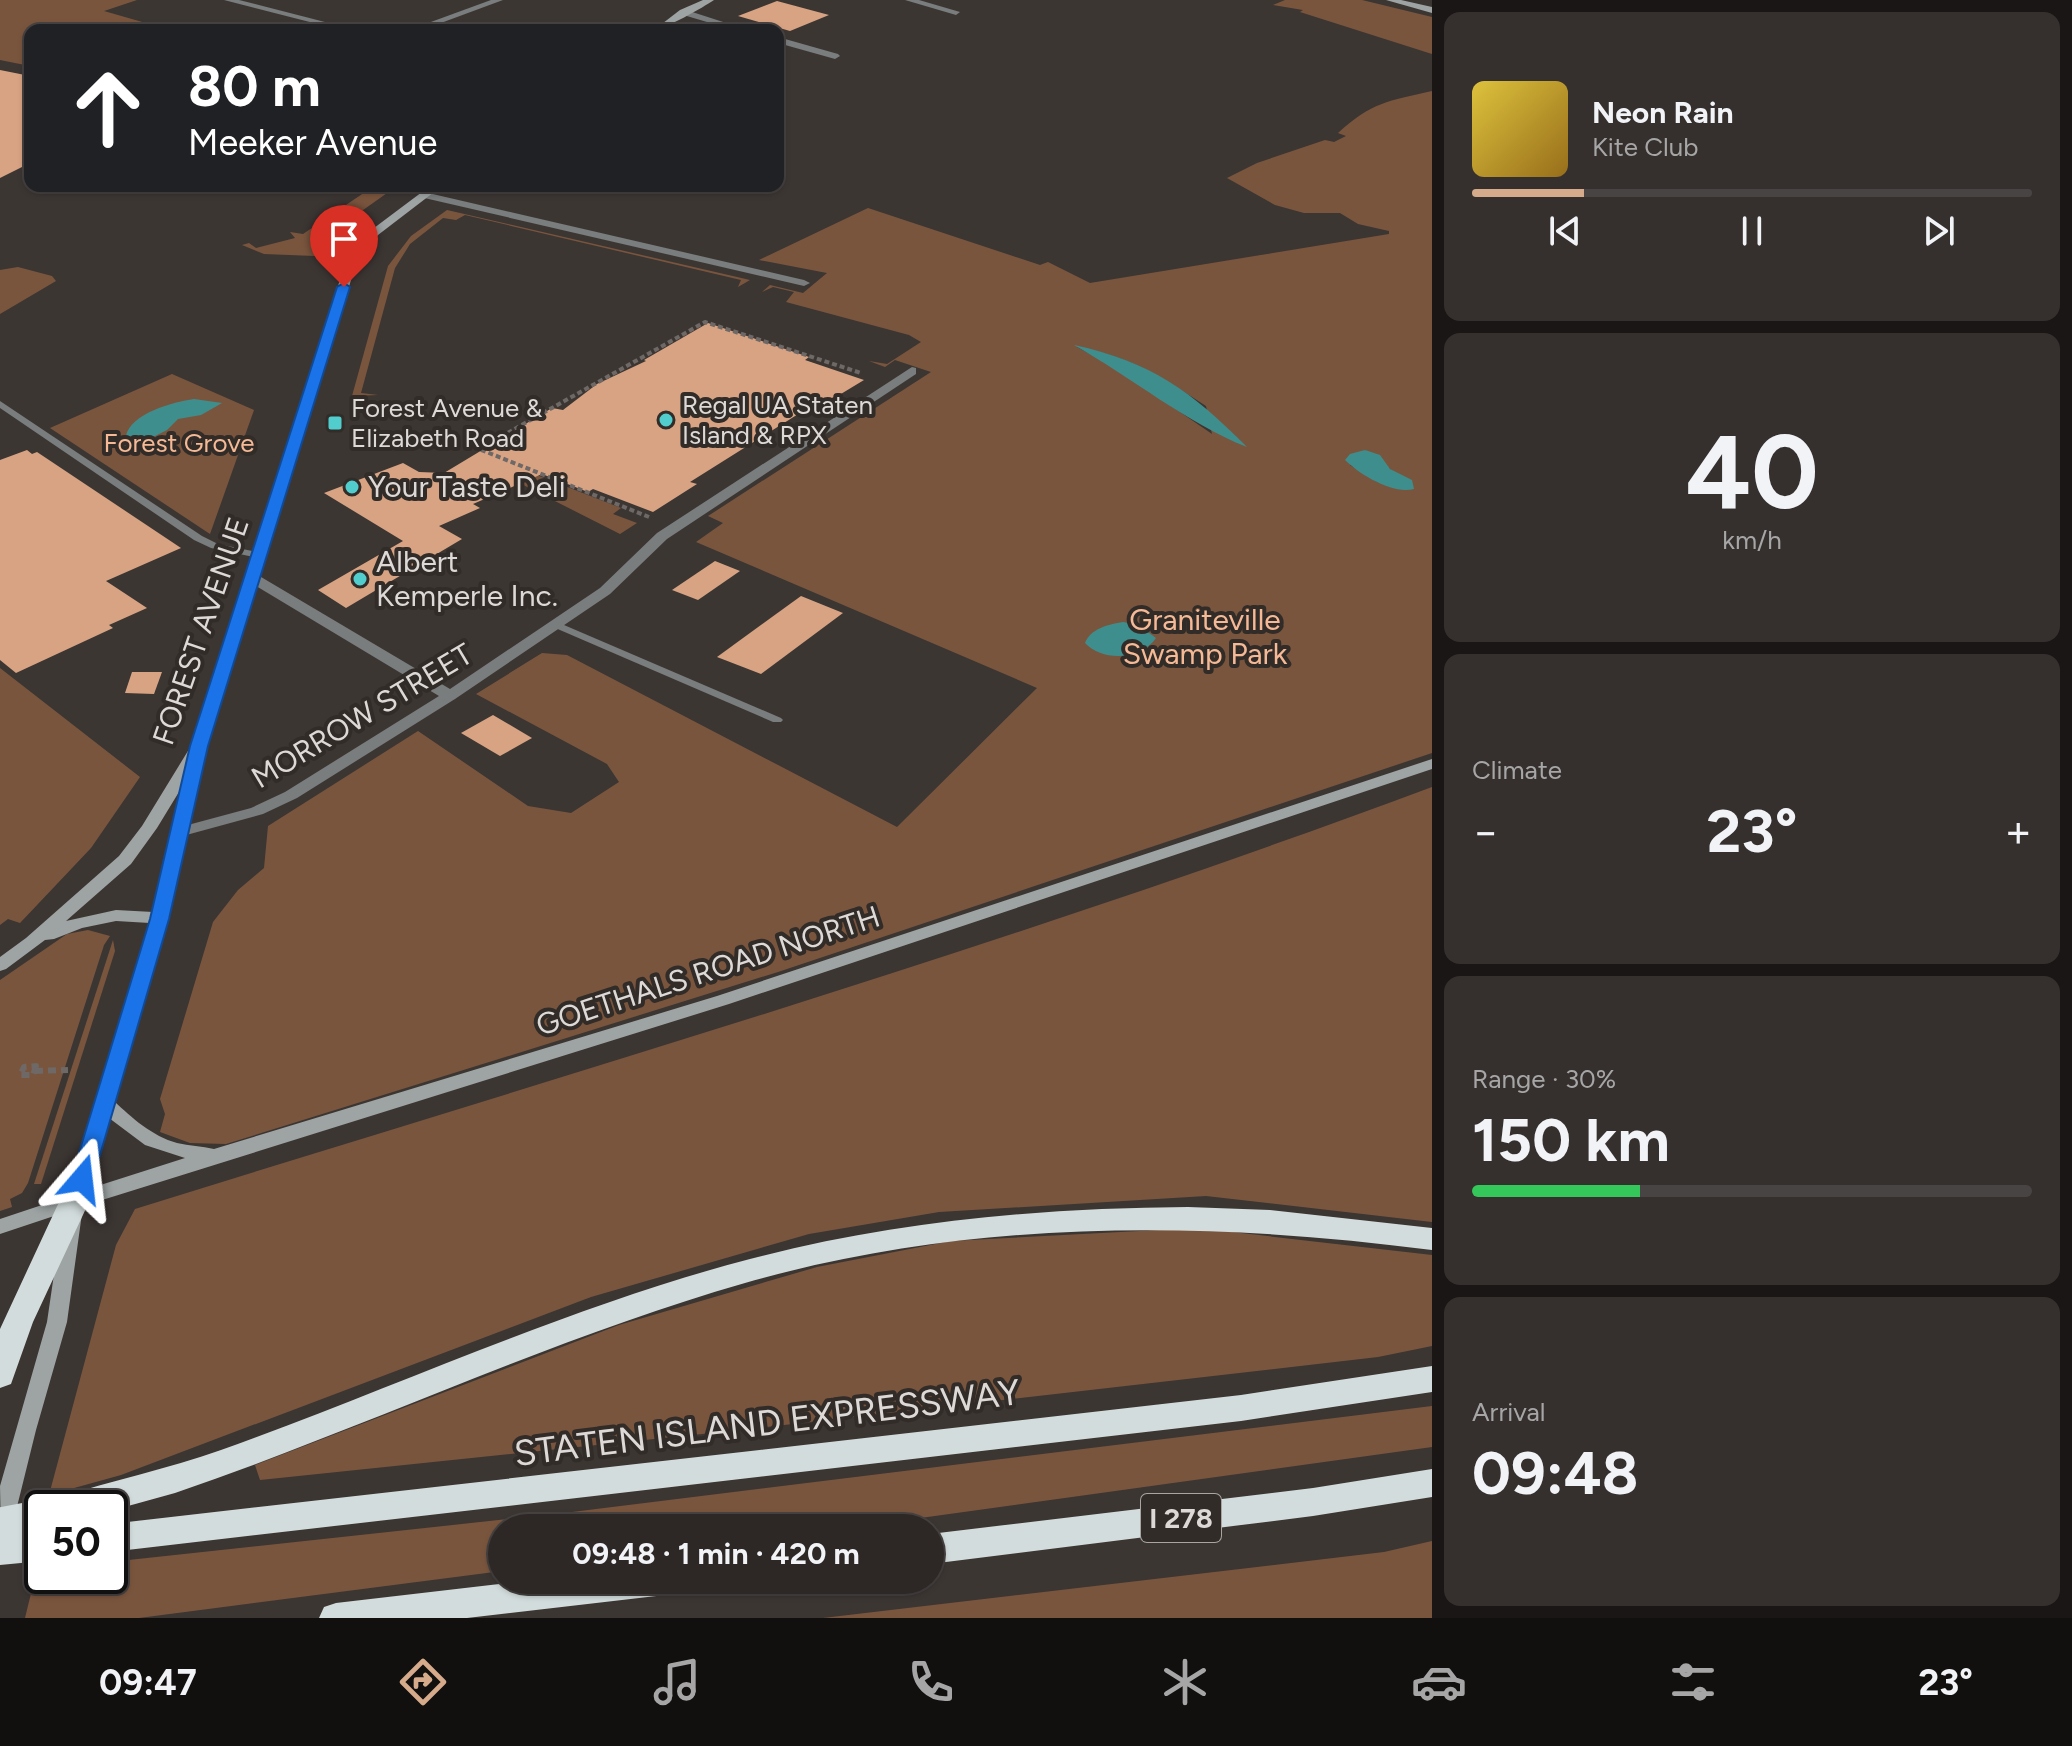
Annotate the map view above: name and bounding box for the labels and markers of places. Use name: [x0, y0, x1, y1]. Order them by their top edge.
pin: [310, 205, 378, 287]
place label: Regal UA Staten Island & RPX: [682, 389, 873, 451]
place label: Forest Avenue & Elizabeth Road: [351, 392, 543, 454]
marker: Regal UA Staten Island & RPX: [657, 411, 675, 429]
marker: Forest Avenue & Elizabeth Road: [326, 414, 344, 432]
place label: Your Taste Deli: [368, 468, 566, 505]
marker: Your Taste Deli: [343, 478, 361, 496]
place label: Albert Kemperle Inc.: [376, 543, 558, 614]
marker: Albert Kemperle Inc.: [351, 570, 369, 588]

